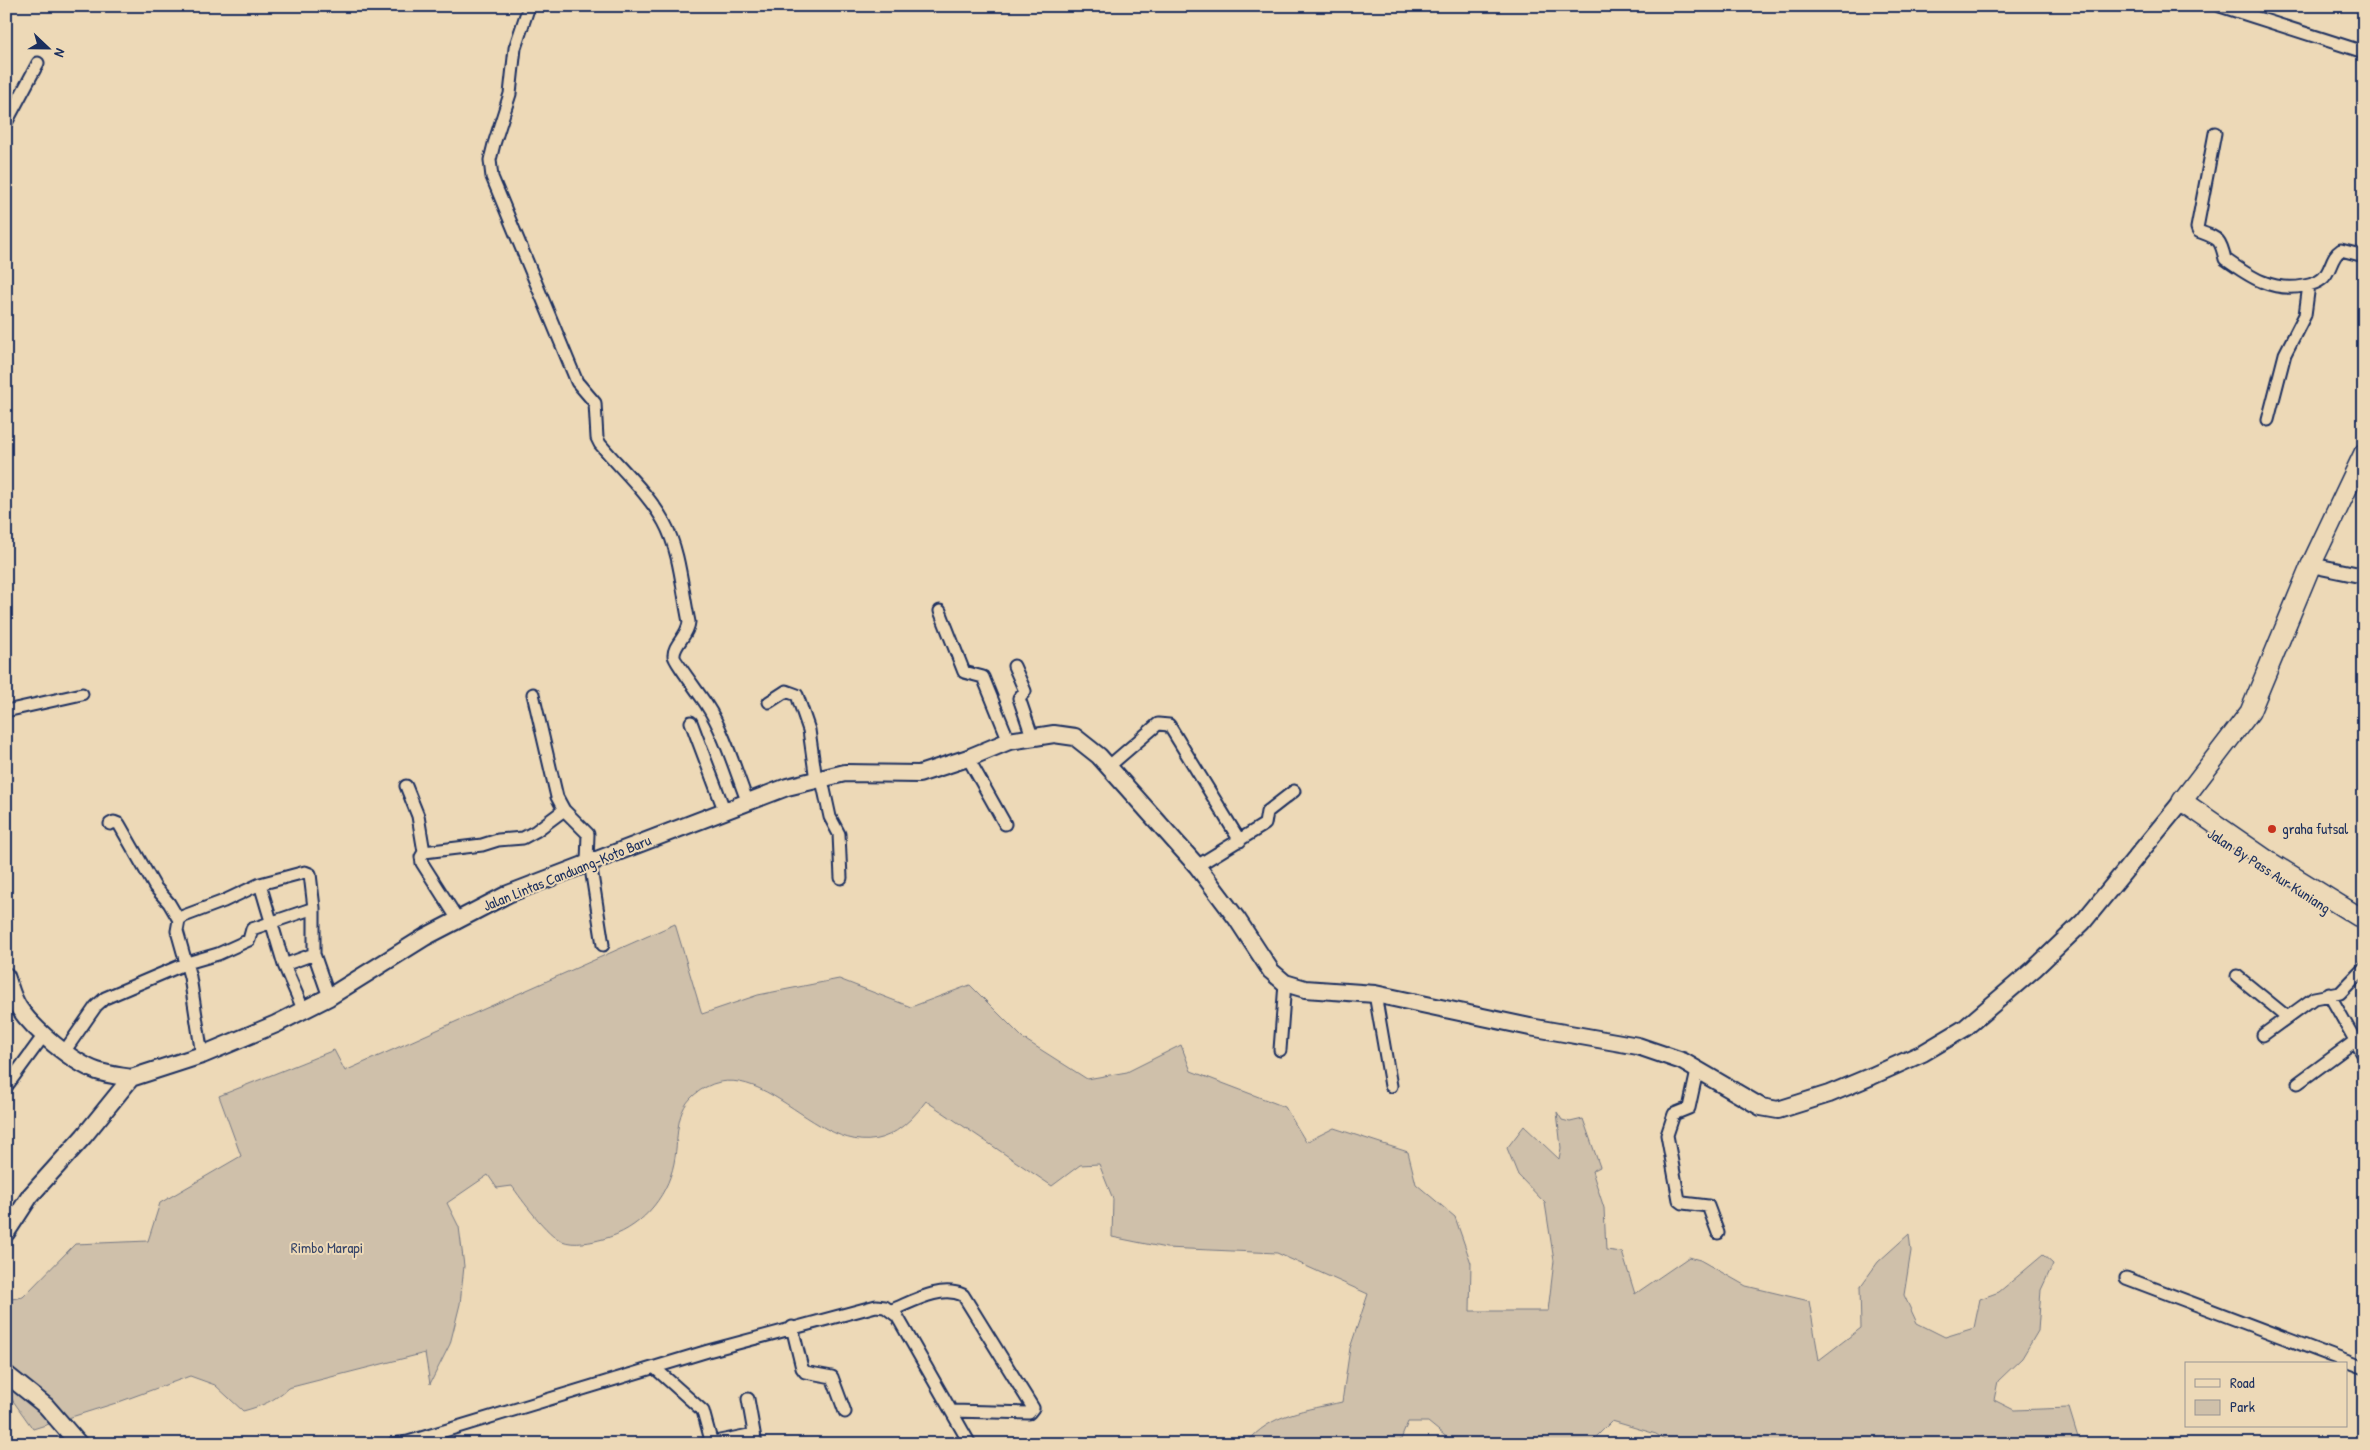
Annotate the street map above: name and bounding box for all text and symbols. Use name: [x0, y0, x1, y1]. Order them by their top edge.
north arrow: [22, 22, 72, 72]
text: N: [50, 46, 71, 61]
place label: graha futsal: [2282, 818, 2348, 839]
street label: Jalan By Pass Aur Kuniang: [2204, 823, 2335, 918]
marker: graha futsal: [2266, 823, 2278, 835]
street label: Jalan Lintas Canduang-Koto Baru: [480, 829, 654, 916]
park label: Rimbo Marapi: [291, 1237, 363, 1258]
legend: [2185, 1362, 2348, 1428]
text: Road: [2230, 1372, 2255, 1393]
text: Park: [2230, 1396, 2255, 1417]

